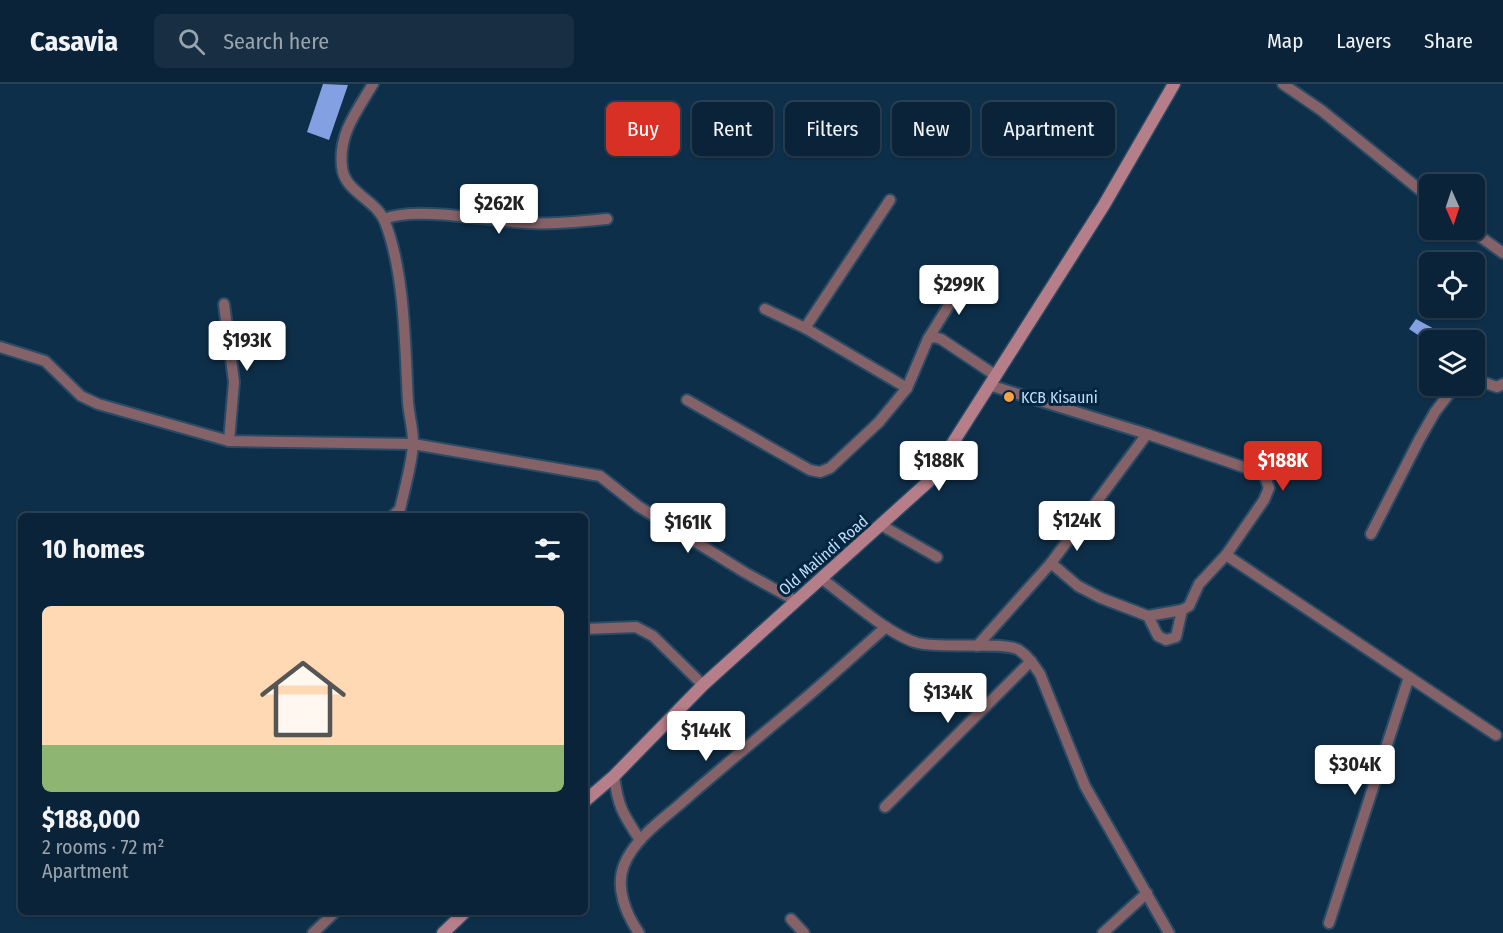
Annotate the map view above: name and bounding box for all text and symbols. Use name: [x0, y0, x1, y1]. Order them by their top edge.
search box: [154, 14, 574, 68]
text: Casavia: [30, 25, 118, 58]
icon: search: [175, 25, 208, 58]
text: Search here: [223, 28, 329, 55]
text: Map: [1267, 28, 1303, 54]
text: Layers: [1336, 28, 1391, 54]
text: Share: [1424, 28, 1473, 54]
chip: Buy: [606, 102, 680, 156]
chip: Rent: [692, 102, 773, 156]
chip: Filters: [785, 102, 880, 156]
chip: New: [892, 102, 970, 156]
chip: Apartment: [982, 102, 1115, 156]
north arrow: [1419, 174, 1485, 240]
map controls: [1419, 174, 1485, 396]
pin: $262K: [457, 184, 541, 235]
text: $262K: [474, 191, 524, 215]
button: locate: [1419, 252, 1485, 318]
pin: $299K: [917, 265, 1001, 316]
text: $299K: [933, 272, 985, 296]
pin: $193K: [205, 321, 289, 372]
text: $193K: [223, 328, 271, 352]
button: layers: [1419, 330, 1485, 396]
place label: KCB Kisauni: [1021, 388, 1098, 407]
marker: KCB Kisauni: [1002, 390, 1016, 404]
pin: $188K: [897, 441, 981, 492]
pin: $188K: [1241, 441, 1325, 492]
text: $188K: [914, 448, 964, 472]
text: $188K: [1258, 448, 1308, 472]
pin: $124K: [1035, 501, 1119, 552]
pin: $161K: [646, 503, 730, 554]
text: $124K: [1053, 508, 1101, 532]
text: $161K: [664, 510, 712, 534]
street label: Old Malindi Road: [775, 512, 872, 599]
icon: filters: [531, 533, 564, 566]
text: 10 homes: [42, 534, 145, 565]
icon: home: [249, 645, 357, 753]
pin: $134K: [906, 673, 990, 724]
text: $134K: [923, 680, 973, 704]
pin: $144K: [664, 711, 748, 762]
text: $144K: [681, 718, 731, 742]
pin: $304K: [1313, 745, 1397, 796]
text: $304K: [1329, 752, 1381, 776]
text: $188,000: [42, 804, 141, 835]
text: 2 rooms · 72 m²: [42, 835, 164, 859]
text: Apartment: [42, 859, 129, 883]

